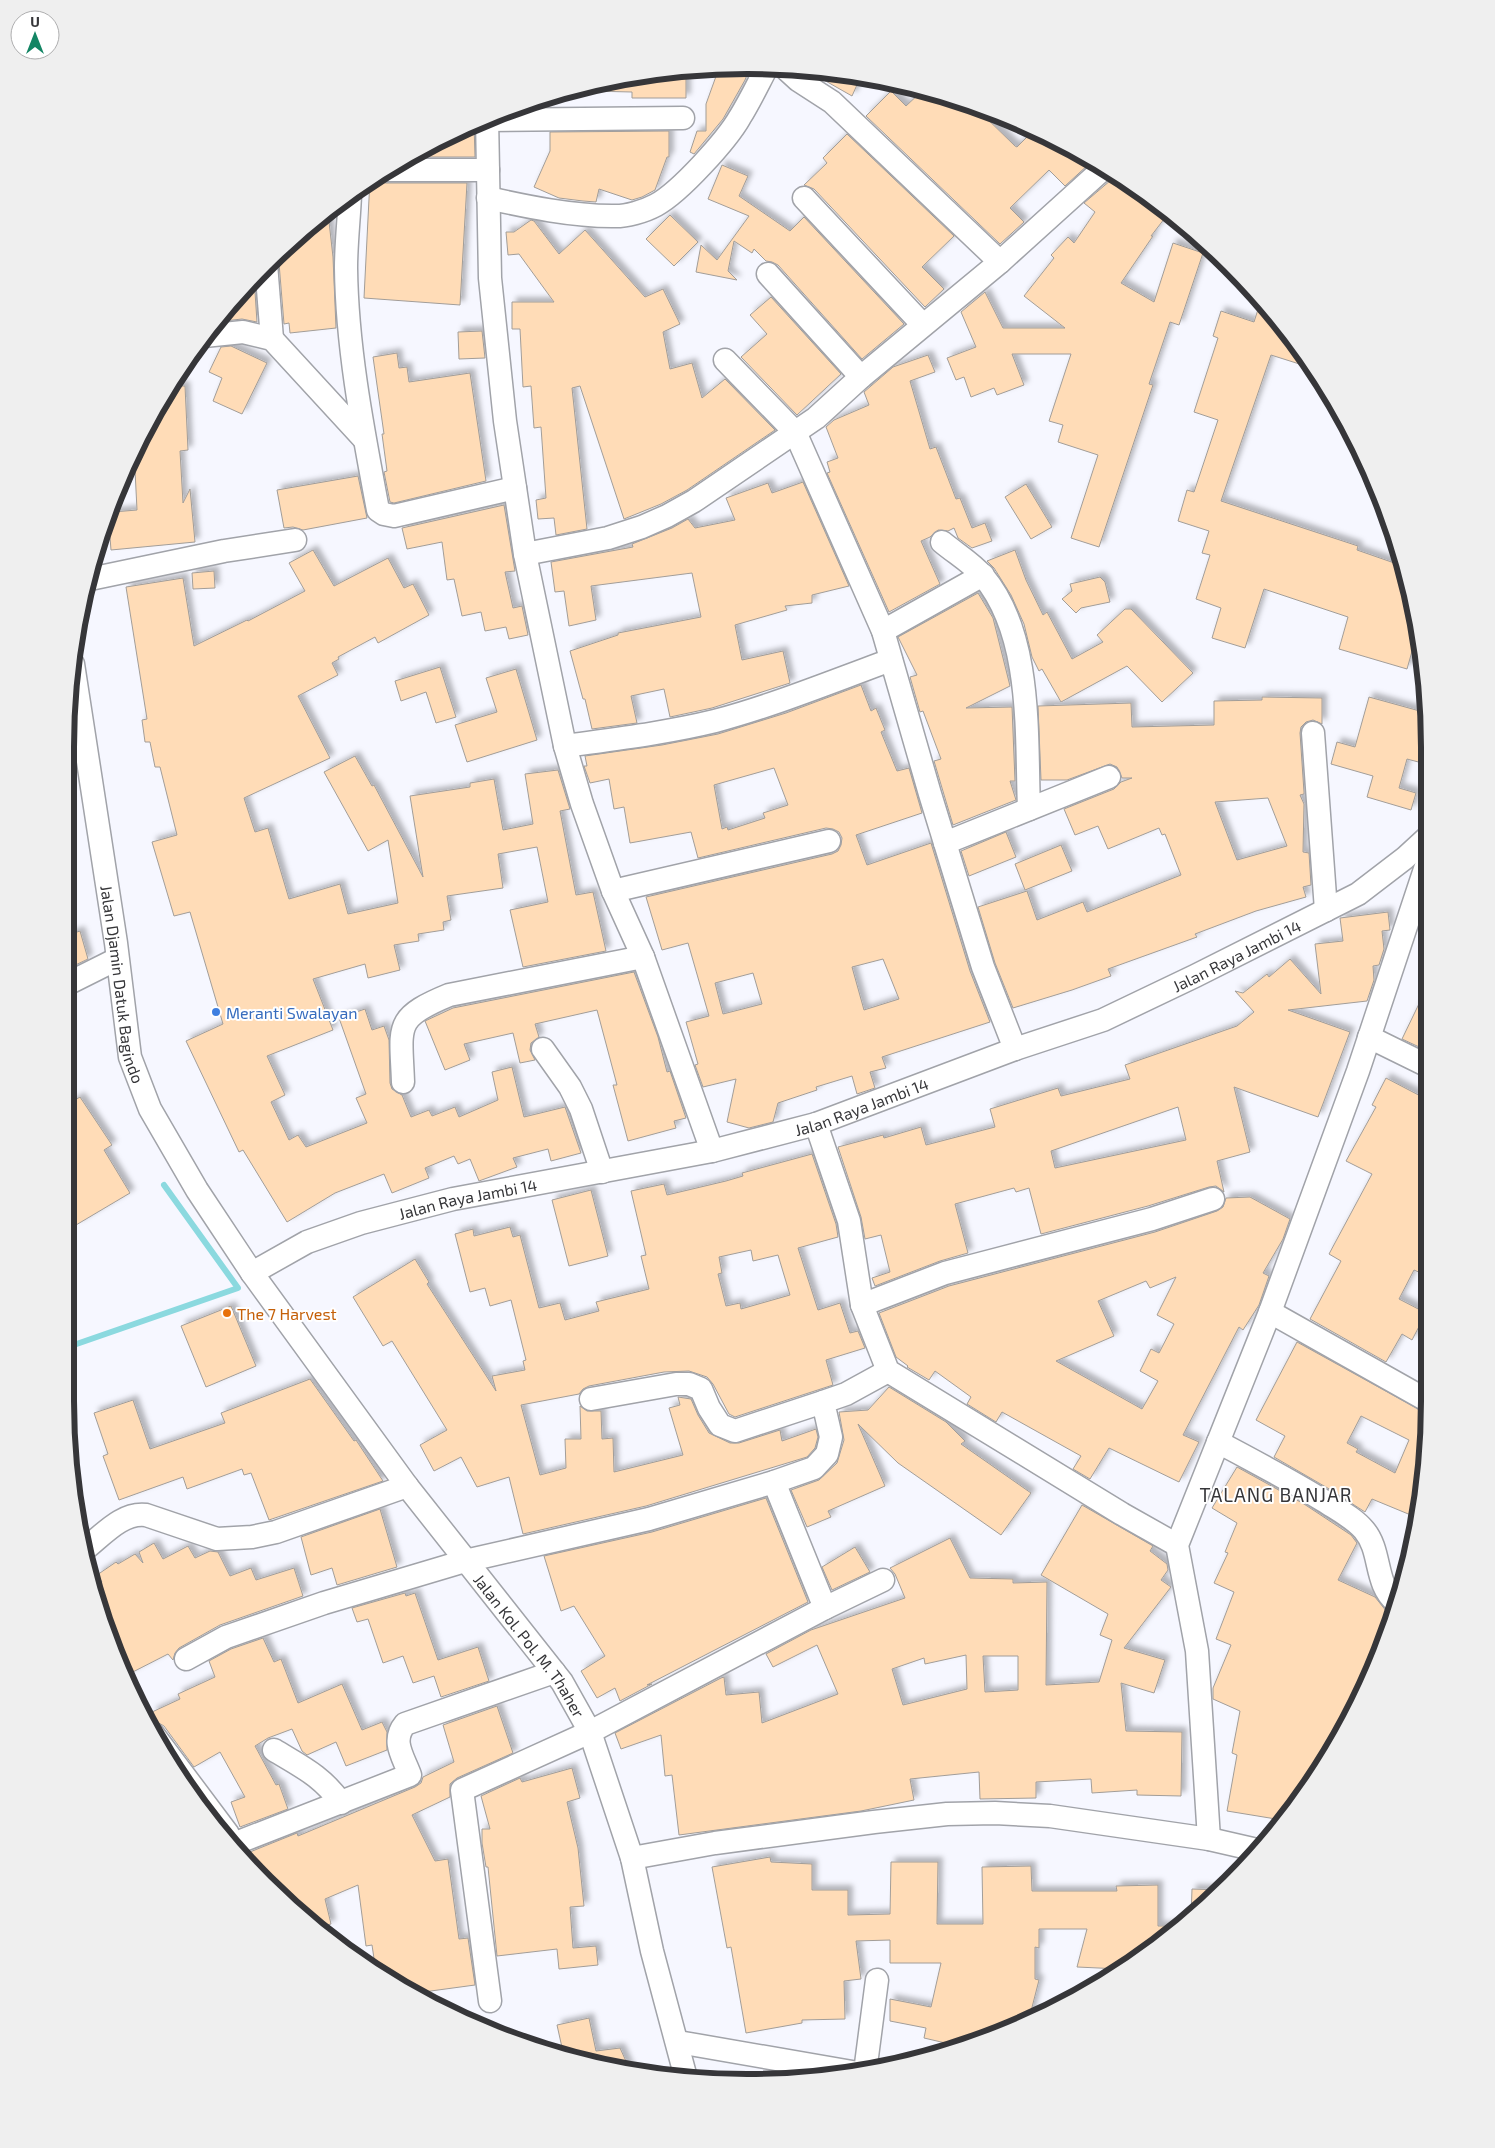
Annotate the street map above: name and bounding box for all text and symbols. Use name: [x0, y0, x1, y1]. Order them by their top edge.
north arrow: [10, 10, 60, 60]
text: U: [30, 13, 40, 30]
street label: Jalan Djamin Datuk Bagindo: [98, 884, 149, 1086]
street label: Jalan Raya Jambi 14: [1169, 915, 1304, 995]
place label: Meranti Swalayan: [226, 1003, 358, 1022]
marker: Meranti Swalayan: [210, 1006, 222, 1018]
street label: Jalan Raya Jambi 14: [793, 1073, 931, 1139]
street label: Jalan Raya Jambi 14: [396, 1174, 538, 1222]
place label: The 7 Harvest: [237, 1304, 337, 1323]
marker: The 7 Harvest: [221, 1307, 233, 1319]
district label: TALANG BANJAR: [1200, 1483, 1352, 1506]
street label: Jalan Kol. Pol. M. Thaher: [471, 1570, 589, 1721]

